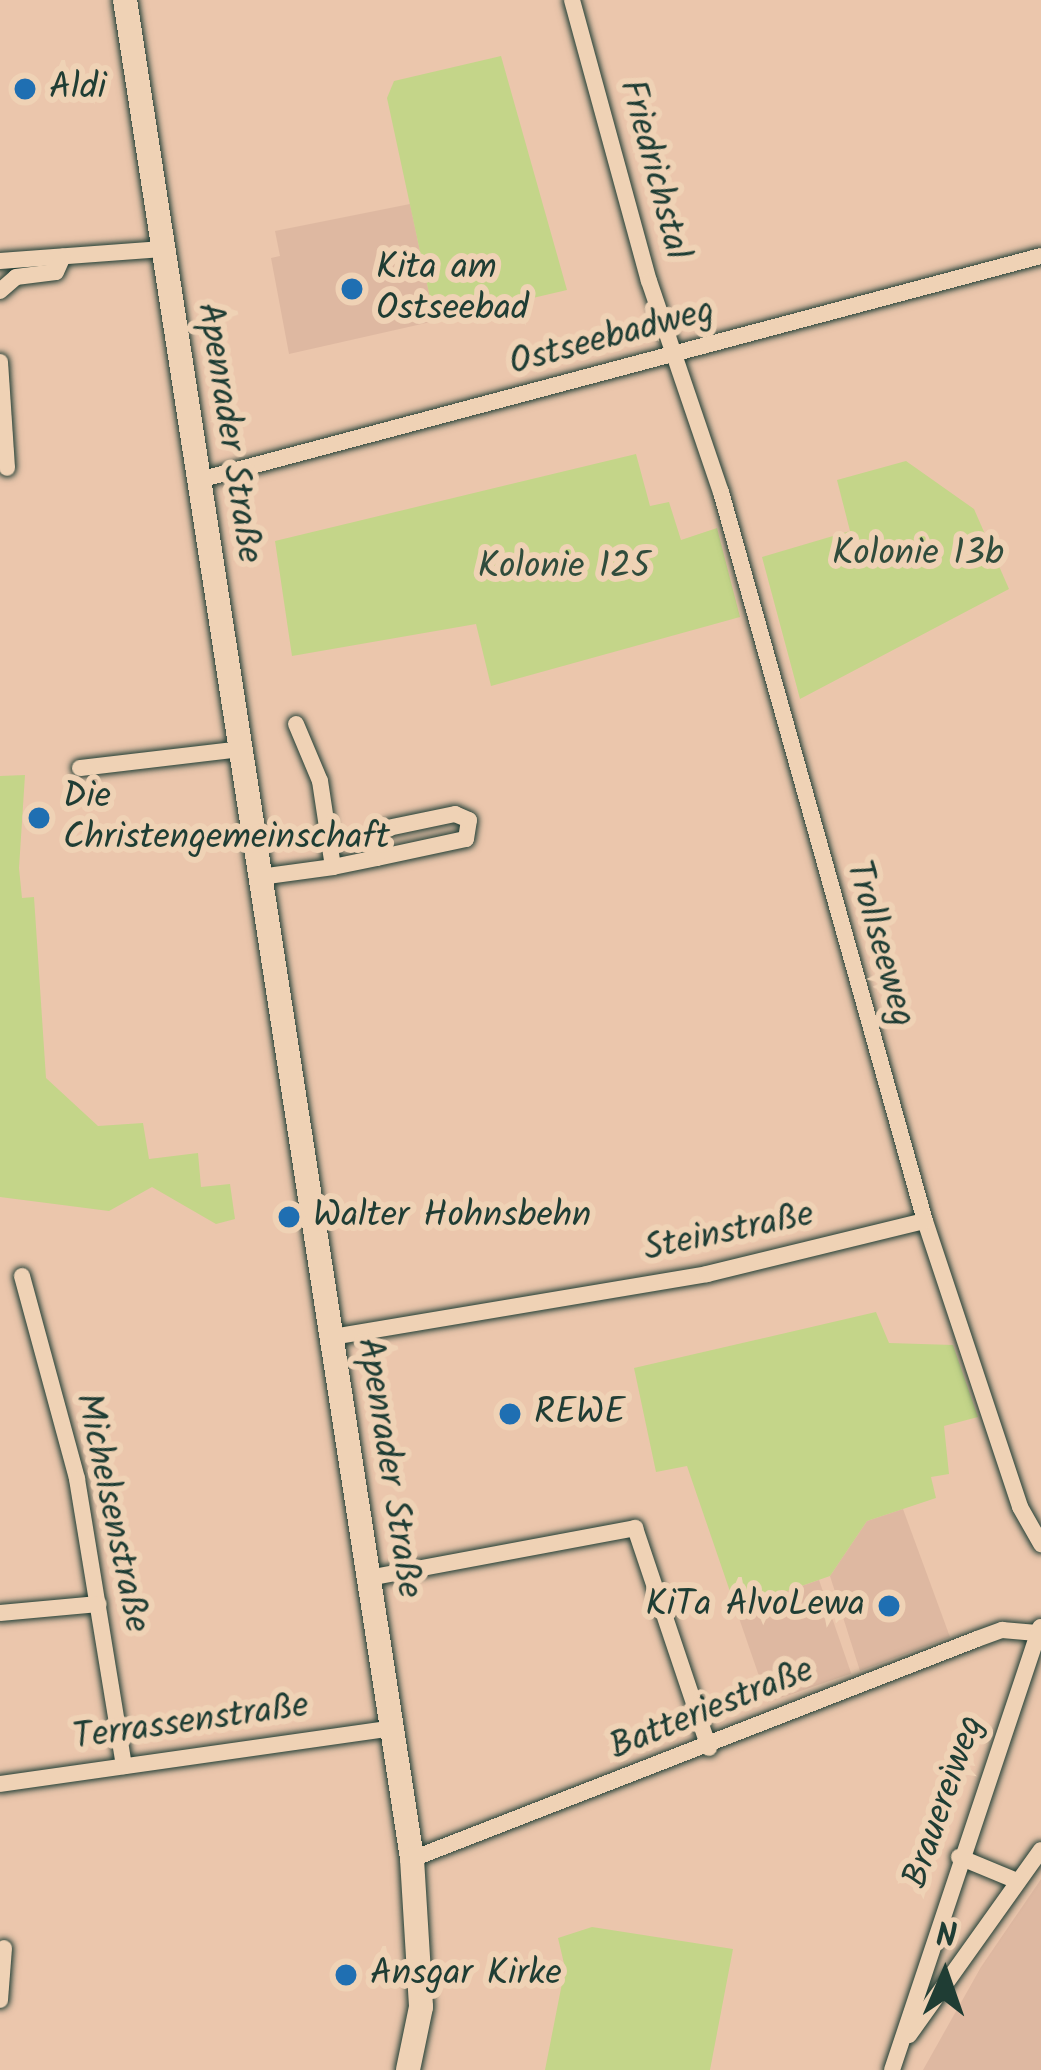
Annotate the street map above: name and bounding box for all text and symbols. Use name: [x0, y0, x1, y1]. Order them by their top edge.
place label: Aldi: [49, 67, 106, 111]
street label: Friedrichstal: [608, 75, 698, 265]
marker: Aldi: [12, 76, 38, 102]
place label: Kita am Ostseebad: [376, 246, 529, 331]
marker: Kita am Ostseebad: [339, 276, 365, 302]
street label: Ostseebadweg: [505, 290, 719, 386]
street label: Apenrader Straße: [186, 300, 270, 566]
park label: Kolonie 13b: [832, 533, 1004, 577]
park label: Kolonie 125: [478, 546, 650, 590]
place label: Die Christengemeinschaft: [63, 775, 390, 860]
marker: Die Christengemeinschaft: [26, 805, 52, 831]
street label: Trollseeweg: [835, 856, 923, 1032]
street label: Steinstraße: [640, 1194, 818, 1272]
place label: Walter Hohnsbehn: [313, 1195, 591, 1239]
marker: Walter Hohnsbehn: [276, 1204, 302, 1230]
street label: Apenrader Straße: [346, 1335, 430, 1601]
street label: Michelsenstraße: [65, 1389, 157, 1637]
place label: REWE: [534, 1392, 625, 1436]
marker: REWE: [497, 1401, 523, 1427]
place label: KiTa AlvoLewa: [645, 1584, 865, 1628]
marker: KiTa AlvoLewa: [876, 1593, 902, 1619]
street label: Batteriestraße: [604, 1650, 820, 1770]
street label: Terrassenstraße: [70, 1685, 312, 1761]
street label: Brauereiweg: [894, 1710, 994, 1894]
text: N: [935, 1911, 958, 1964]
north arrow: [885, 1914, 1005, 2034]
place label: Ansgar Kirke: [370, 1953, 562, 1997]
marker: Ansgar Kirke: [333, 1962, 359, 1988]

